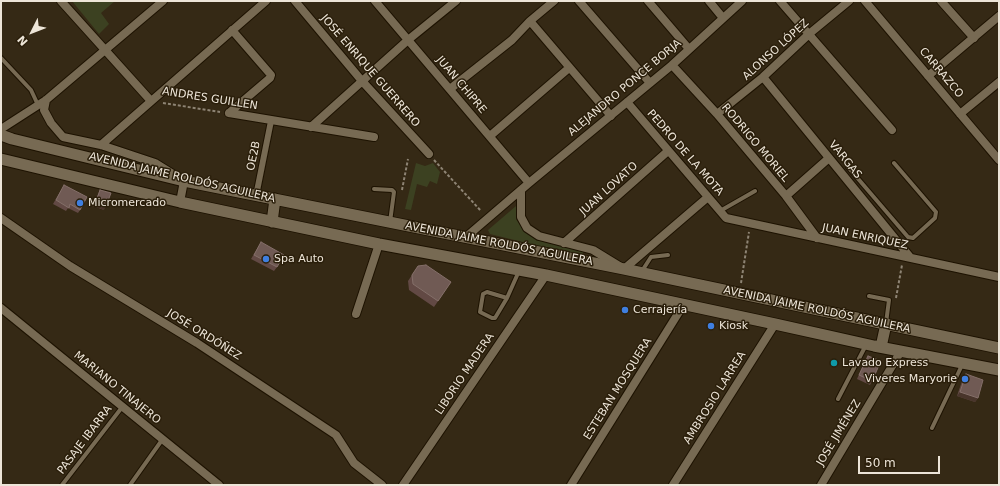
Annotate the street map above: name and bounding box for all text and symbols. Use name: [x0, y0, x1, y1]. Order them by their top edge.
north arrow: [12, 12, 52, 52]
street label: JOSÉ ENRIQUE GUERRERO: [318, 12, 422, 130]
street label: ALONSO LÓPEZ: [740, 17, 812, 83]
text: N: [15, 33, 31, 48]
street label: ALEJANDRO PONCE BORJA: [566, 37, 684, 139]
street label: CARRAZCO: [916, 45, 966, 101]
street label: JUAN CHIPRE: [433, 54, 489, 116]
street label: ANDRES GUILLEN: [161, 85, 259, 113]
street label: RODRIGO MORIEL: [718, 101, 792, 185]
street label: PEDRO DE LA MOTA: [644, 107, 726, 199]
street label: VARGAS: [826, 138, 864, 182]
street label: OE2B: [244, 140, 264, 172]
street label: AVENIDA JAIME ROLDÓS AGUILERA: [88, 150, 276, 206]
street label: JUAN LOVATO: [577, 159, 641, 219]
place label: Micromercado: [88, 196, 166, 210]
marker: Micromercado: [75, 198, 85, 208]
street label: AVENIDA JAIME ROLDÓS AGUILERA: [404, 219, 594, 269]
street label: JUAN ENRIQUEZ: [821, 221, 909, 253]
place label: Spa Auto: [274, 252, 324, 266]
marker: Spa Auto: [261, 254, 271, 264]
street label: AVENIDA JAIME ROLDÓS AGUILERA: [722, 284, 912, 336]
place label: Cerrajería: [633, 303, 687, 317]
marker: Cerrajería: [620, 305, 630, 315]
street label: JOSÉ ORDÓÑEZ: [164, 307, 244, 363]
place label: Kiosk: [719, 319, 748, 333]
marker: Kiosk: [706, 321, 716, 331]
street label: LIBORIO MADERA: [433, 331, 497, 417]
street label: ESTEBAN MOSQUERA: [581, 336, 655, 442]
street label: MARIANO TINAJERO: [71, 349, 163, 427]
street label: AMBROSIO LARREA: [681, 349, 749, 447]
place label: Lavado Express: [842, 356, 928, 370]
marker: Lavado Express: [829, 358, 839, 368]
place label: Viveres Maryorie: [865, 372, 957, 386]
marker: Viveres Maryorie: [960, 374, 970, 384]
street label: JOSÉ JIMÉNEZ: [814, 397, 864, 469]
street label: PASAJE IBARRA: [55, 403, 115, 477]
scale bar: [860, 448, 942, 474]
text: 50 m: [865, 456, 896, 470]

